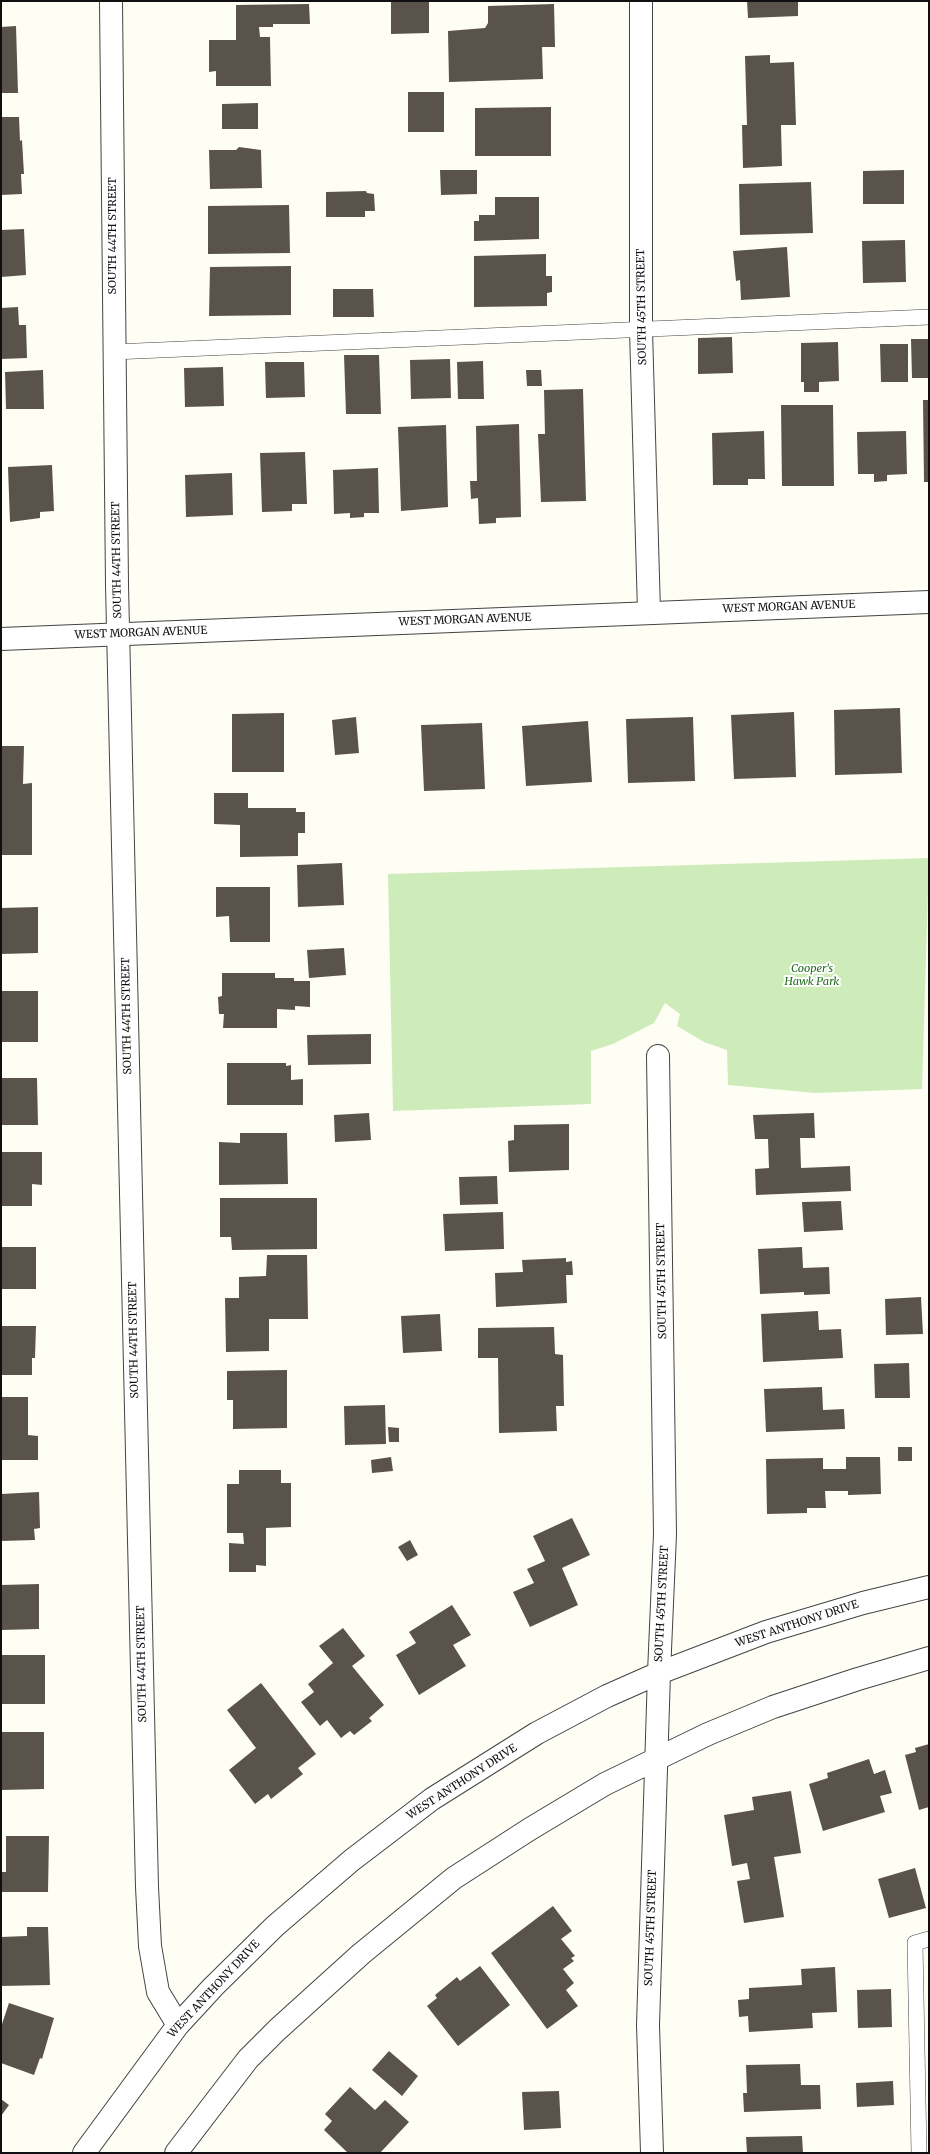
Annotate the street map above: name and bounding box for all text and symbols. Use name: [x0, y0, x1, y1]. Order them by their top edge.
street label: SOUTH 44TH STREET: [106, 177, 120, 295]
street label: SOUTH 45TH STREET: [634, 249, 650, 365]
street label: SOUTH 44TH STREET: [109, 501, 125, 619]
street label: WEST MORGAN AVENUE: [722, 598, 856, 616]
street label: WEST MORGAN AVENUE: [398, 611, 532, 629]
street label: WEST MORGAN AVENUE: [74, 624, 208, 642]
street label: SOUTH 44TH STREET: [119, 957, 135, 1075]
park label: Cooper's Hawk Park: [785, 962, 839, 988]
street label: SOUTH 45TH STREET: [654, 1223, 670, 1339]
street label: SOUTH 44TH STREET: [126, 1281, 142, 1399]
street label: SOUTH 45TH STREET: [652, 1545, 672, 1663]
street label: WEST ANTHONY DRIVE: [734, 1598, 860, 1650]
street label: SOUTH 44TH STREET: [134, 1605, 150, 1723]
street label: WEST ANTHONY DRIVE: [404, 1741, 520, 1823]
street label: SOUTH 45TH STREET: [642, 1870, 660, 1986]
street label: WEST ANTHONY DRIVE: [165, 1937, 263, 2041]

